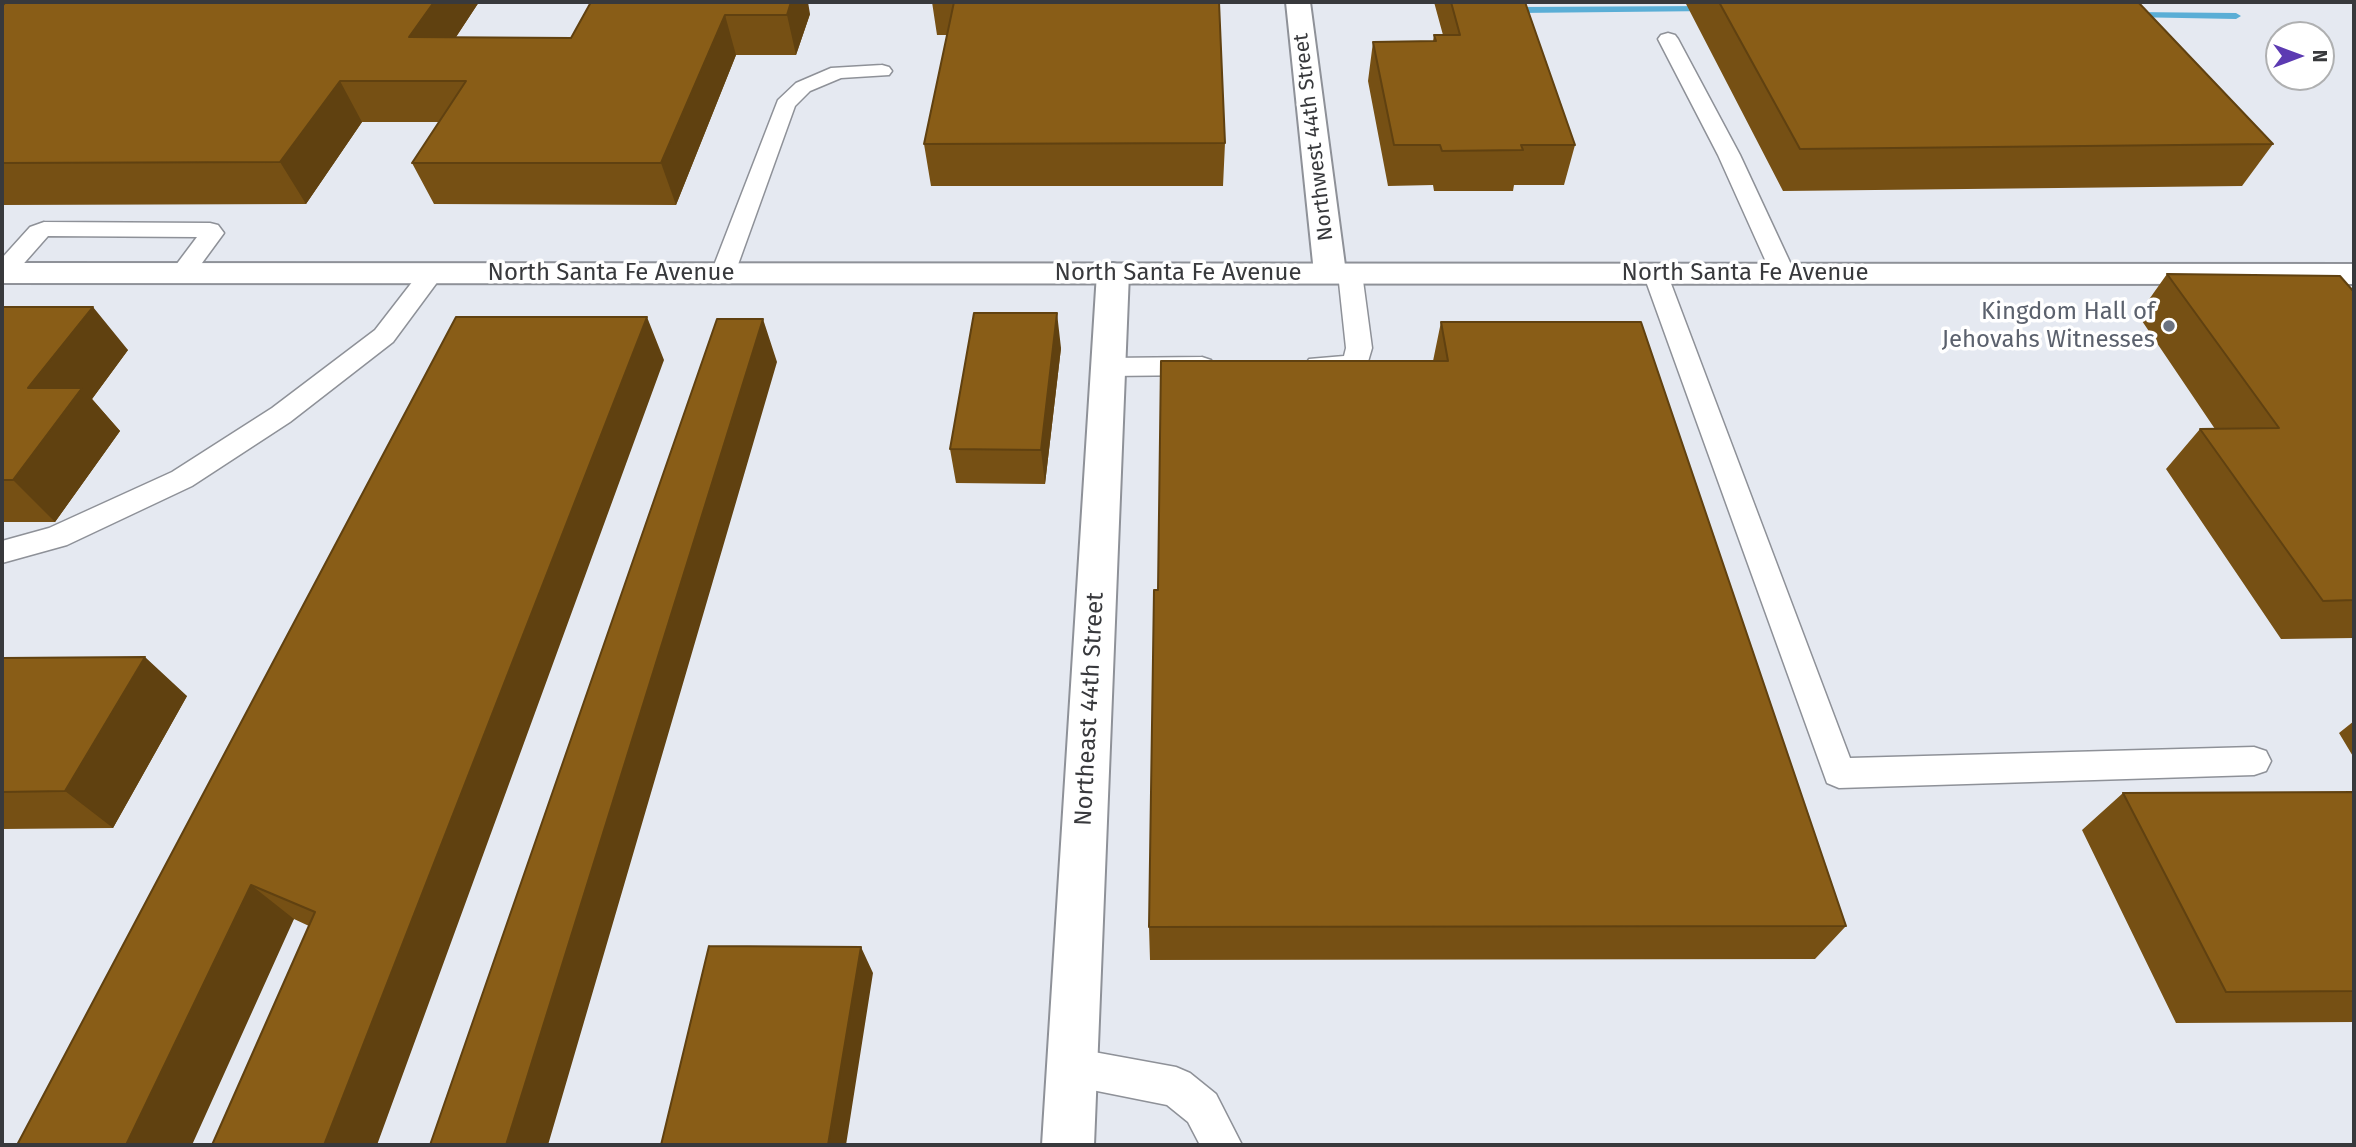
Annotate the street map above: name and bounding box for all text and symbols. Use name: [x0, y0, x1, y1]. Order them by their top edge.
north arrow: [2265, 21, 2335, 91]
street label: Northwest 44th Street: [1289, 32, 1339, 242]
text: N: [2308, 50, 2331, 62]
street label: North Santa Fe Avenue: [488, 259, 734, 287]
street label: North Santa Fe Avenue: [1055, 259, 1301, 287]
street label: North Santa Fe Avenue: [1622, 259, 1868, 287]
place label: Kingdom Hall of Jehovahs Witnesses: [1942, 298, 2155, 354]
marker: Kingdom Hall of Jehovahs Witnesses: [2161, 318, 2177, 334]
street label: Northeast 44th Street: [1069, 591, 1111, 827]

